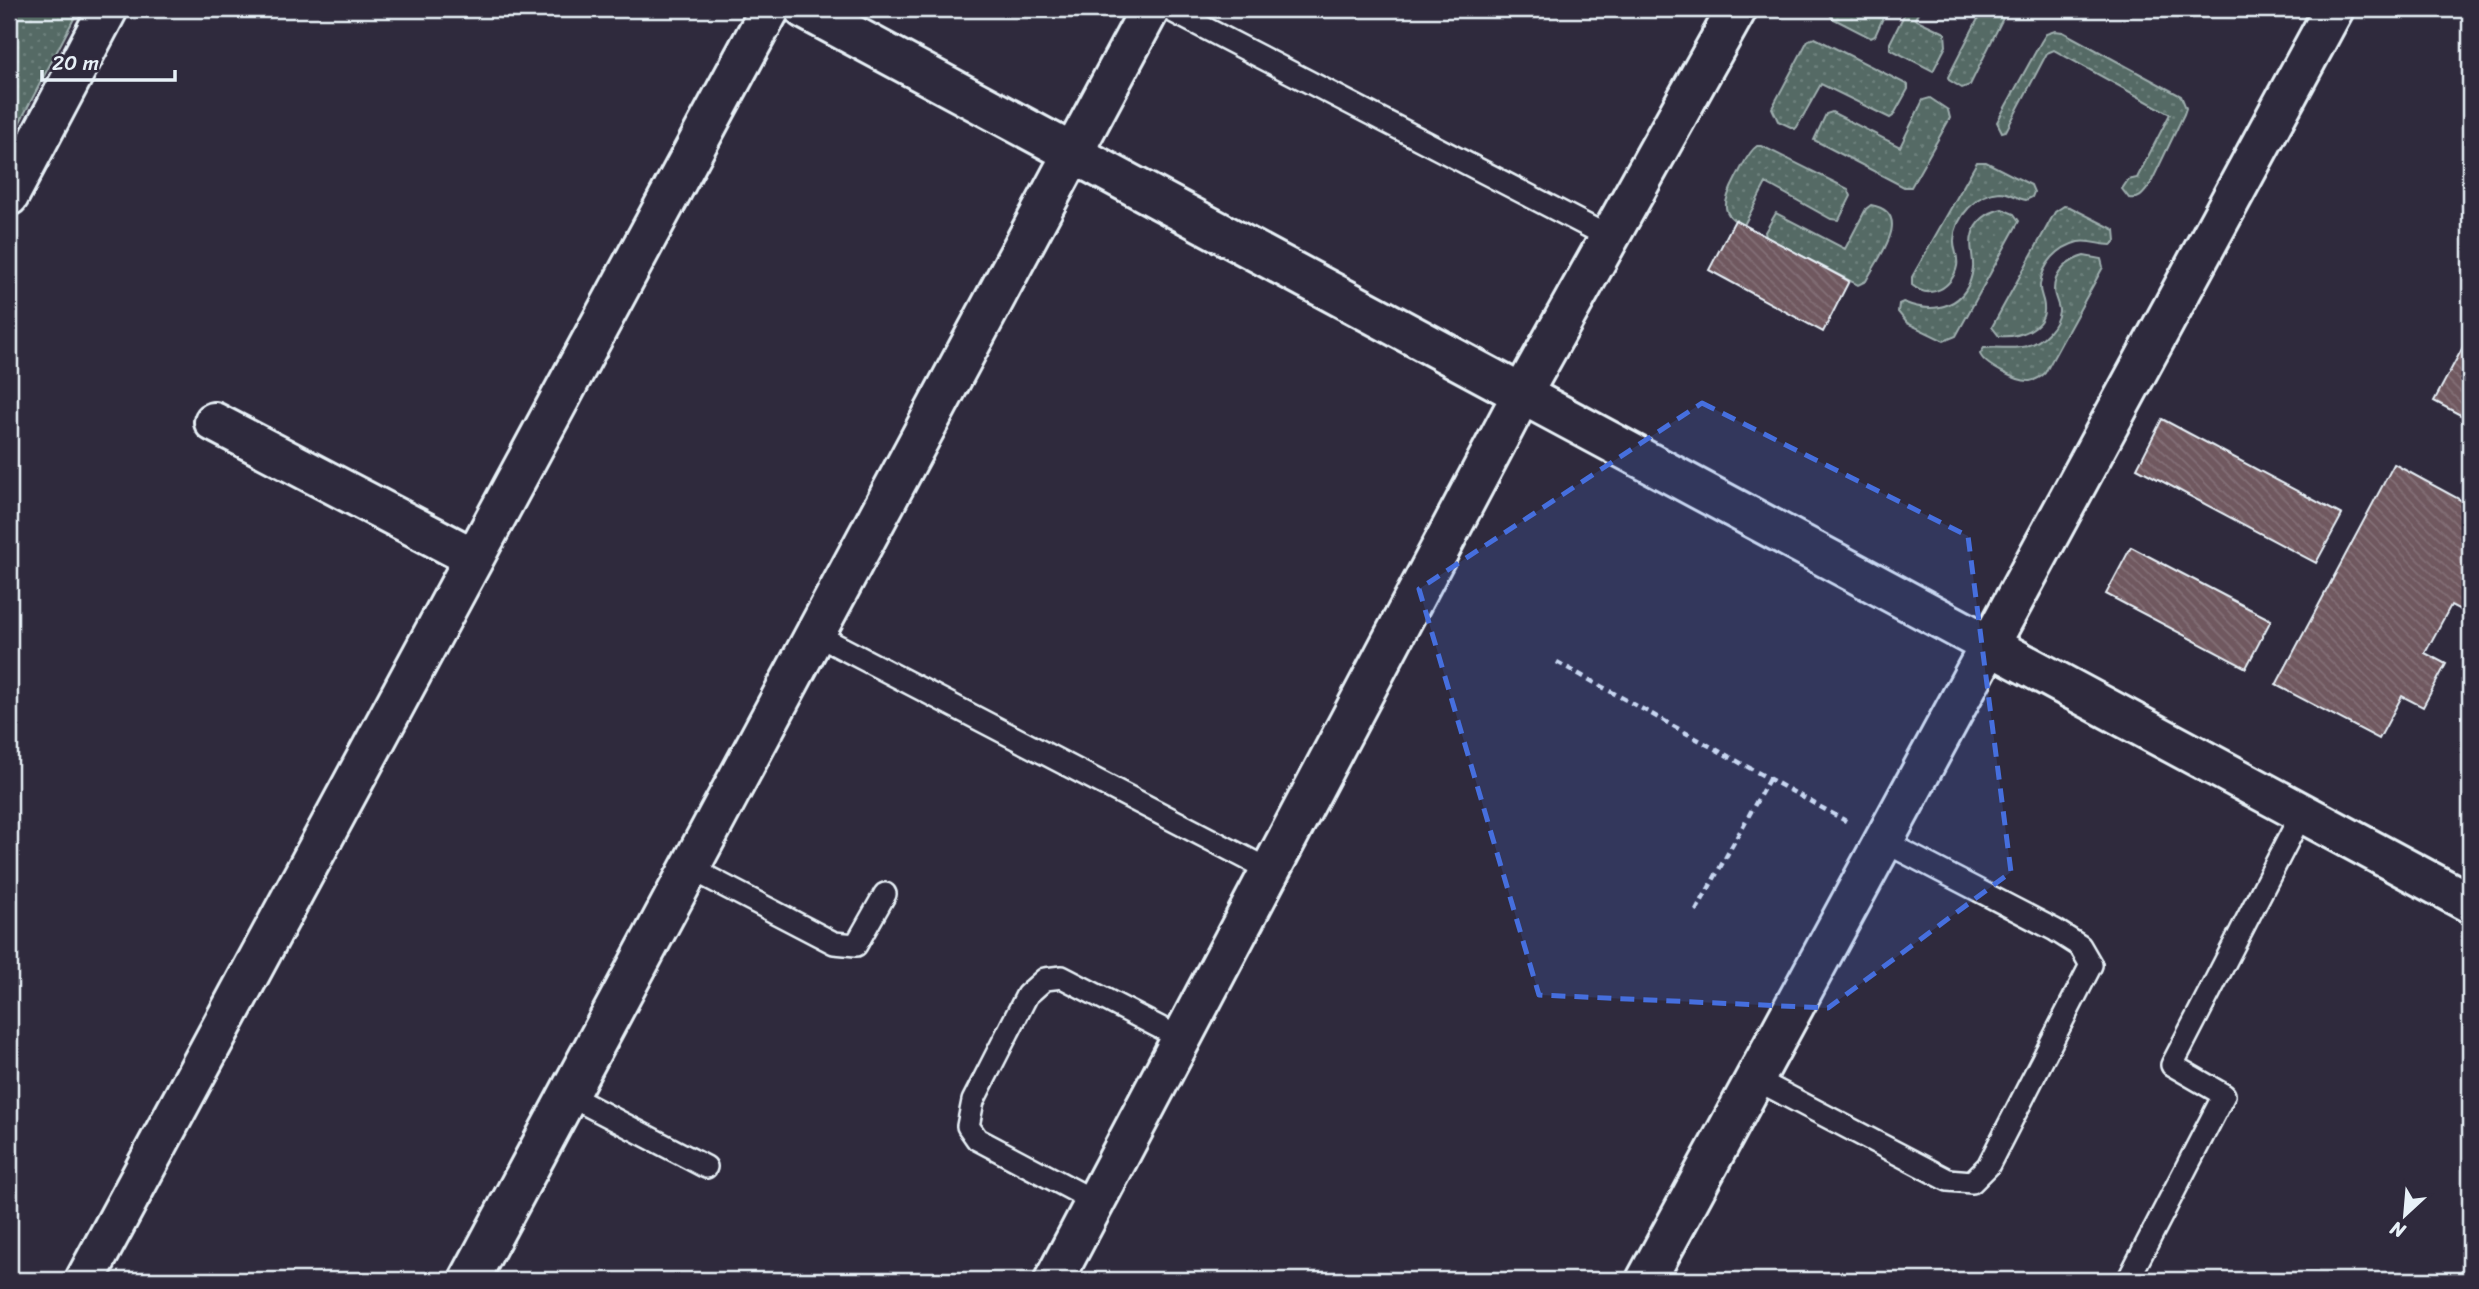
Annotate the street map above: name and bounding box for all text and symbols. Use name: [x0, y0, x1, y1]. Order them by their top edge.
scale bar: [42, 38, 175, 82]
text: 20 m: [52, 44, 99, 82]
north arrow: [2370, 1180, 2440, 1250]
text: N: [2384, 1212, 2412, 1248]

